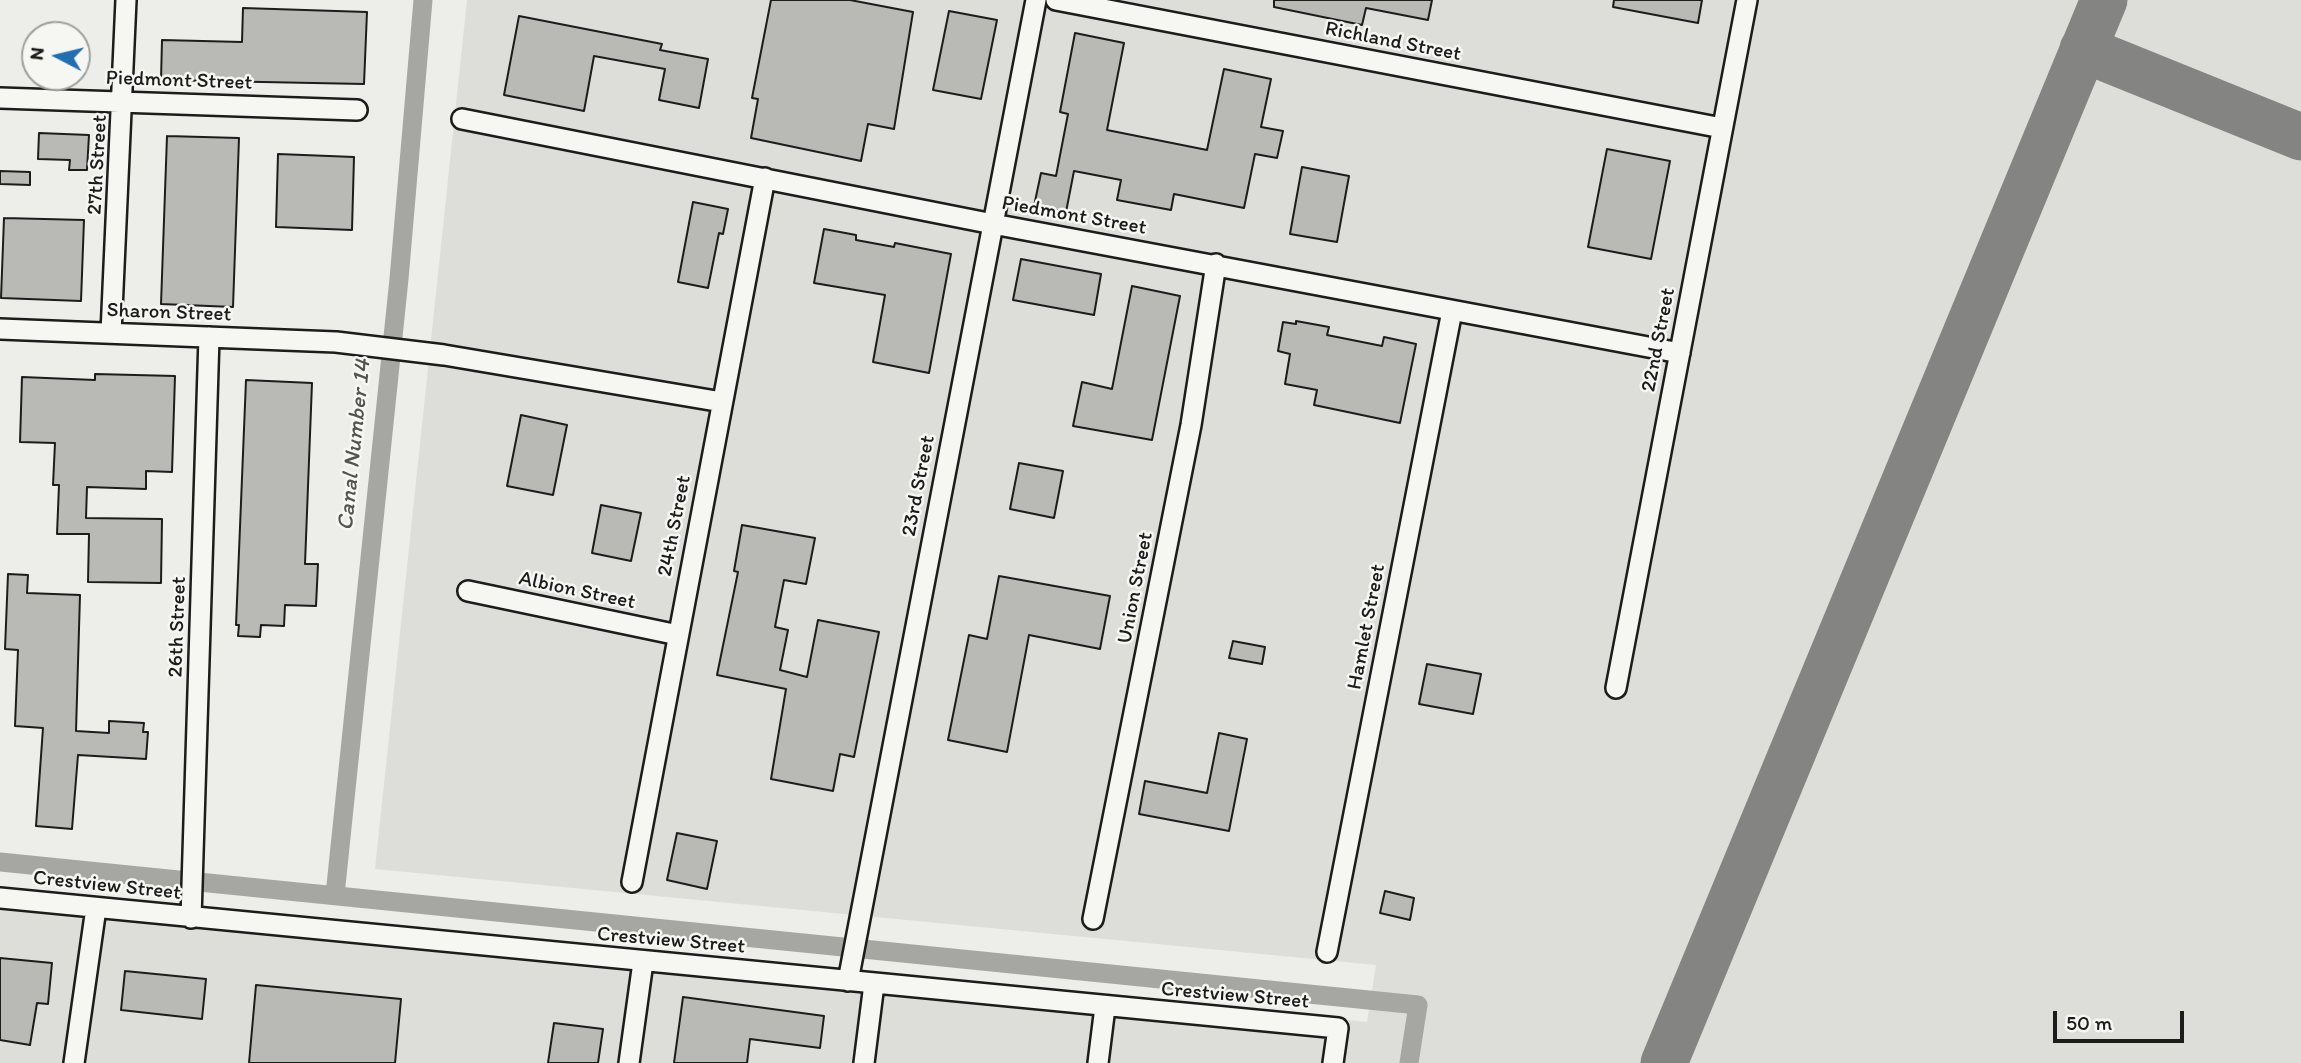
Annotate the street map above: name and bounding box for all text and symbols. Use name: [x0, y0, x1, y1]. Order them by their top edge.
street label: Richland Street: [1323, 16, 1463, 68]
north arrow: [21, 21, 91, 91]
text: N: [24, 46, 49, 61]
street label: Piedmont Street: [105, 66, 253, 96]
street label: 27th Street: [83, 114, 113, 216]
street label: Piedmont Street: [1000, 191, 1148, 241]
street label: 22nd Street: [1637, 286, 1681, 394]
street label: Sharon Street: [106, 298, 232, 328]
water label: Canal Number 14: [332, 358, 378, 532]
street label: 23rd Street: [897, 433, 941, 539]
street label: 24th Street: [653, 473, 697, 579]
street label: Union Street: [1113, 530, 1159, 646]
street label: Hamlet Street: [1342, 562, 1392, 692]
street label: Albion Street: [516, 566, 638, 616]
street label: 26th Street: [164, 576, 192, 678]
street label: Crestview Street: [32, 866, 182, 906]
street label: Crestview Street: [596, 922, 746, 960]
street label: Crestview Street: [1160, 977, 1310, 1015]
scale bar: [2056, 996, 2187, 1040]
text: 50 m: [2066, 1010, 2112, 1035]

